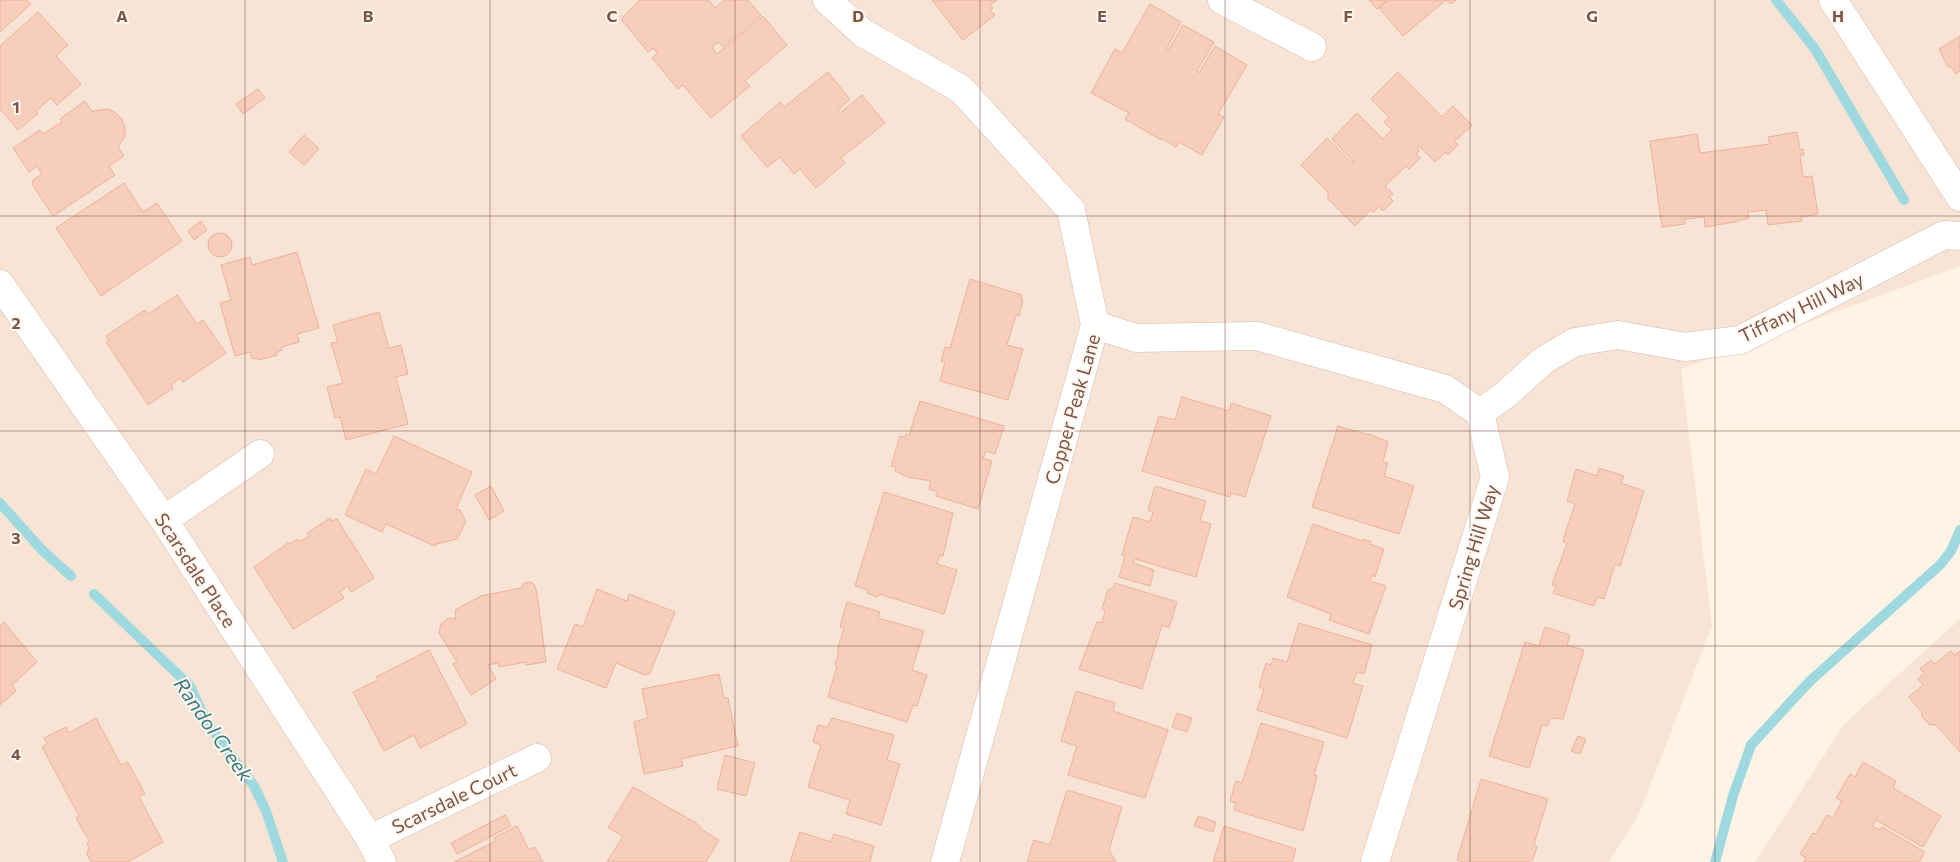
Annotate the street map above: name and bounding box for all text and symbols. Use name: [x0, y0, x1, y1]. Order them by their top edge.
text: A: [116, 6, 128, 25]
text: B: [363, 6, 374, 25]
text: C: [607, 6, 618, 25]
text: D: [852, 6, 864, 25]
text: E: [1097, 6, 1107, 25]
text: F: [1343, 6, 1353, 25]
text: G: [1586, 6, 1598, 25]
text: H: [1832, 6, 1844, 25]
text: 1: [12, 97, 20, 116]
street label: Tiffany Hill Way: [1735, 267, 1867, 347]
text: 2: [11, 313, 21, 332]
street label: Copper Peak Lane: [1040, 331, 1104, 487]
street label: Spring Hill Way: [1443, 481, 1503, 613]
street label: Scarsdale Place: [150, 508, 242, 632]
text: 3: [11, 528, 21, 547]
water label: Randol Creek: [169, 673, 259, 786]
text: 4: [11, 744, 21, 763]
street label: Scarsdale Court: [388, 758, 520, 838]

